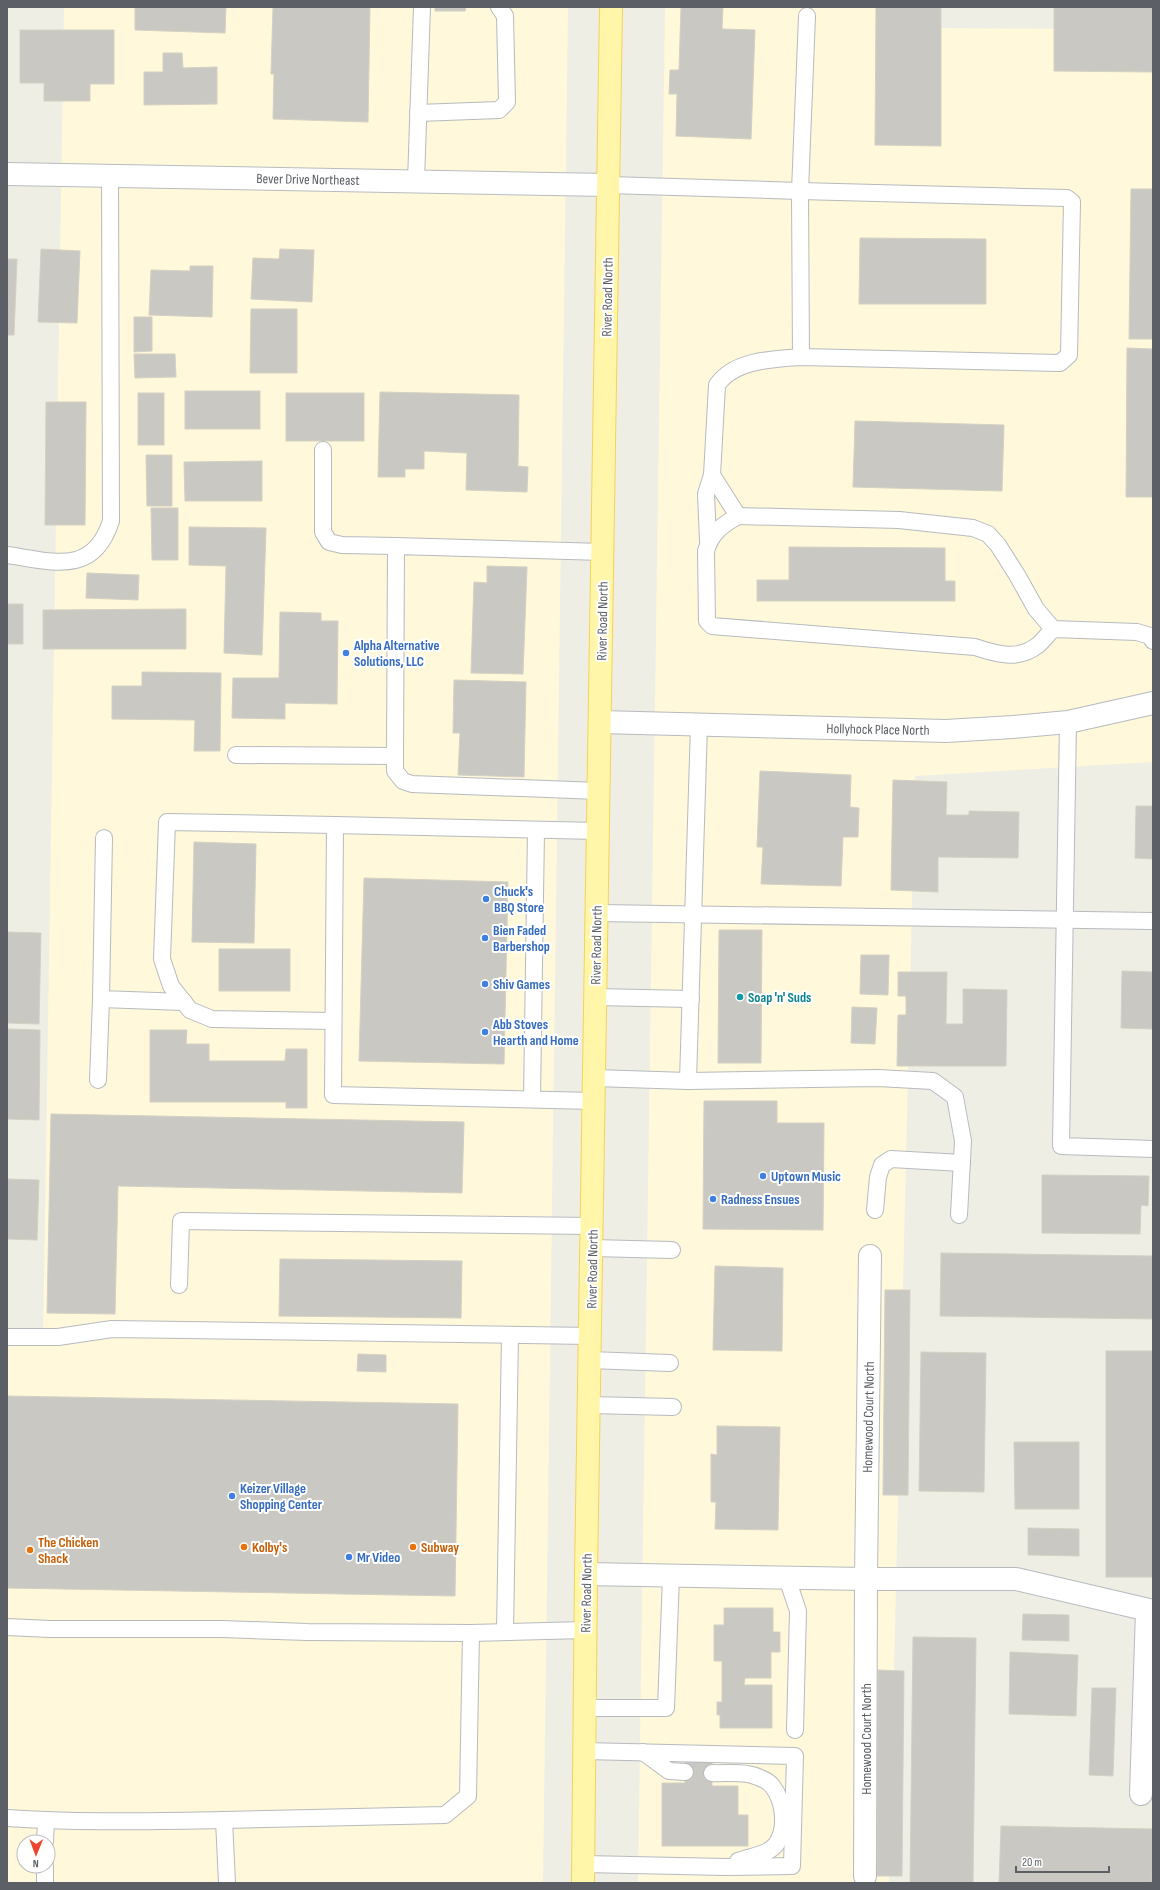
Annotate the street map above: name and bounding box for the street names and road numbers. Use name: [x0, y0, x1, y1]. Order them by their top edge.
street label: Bever Drive Northeast: [256, 170, 360, 189]
street label: River Road North: [598, 257, 617, 337]
street label: River Road North: [593, 581, 612, 661]
street label: Hollyhock Place North: [826, 720, 930, 739]
street label: River Road North: [587, 905, 606, 985]
street label: River Road North: [583, 1229, 602, 1309]
street label: Homewood Court North: [859, 1361, 878, 1473]
street label: River Road North: [577, 1553, 596, 1633]
street label: Homewood Court North: [858, 1683, 875, 1795]

